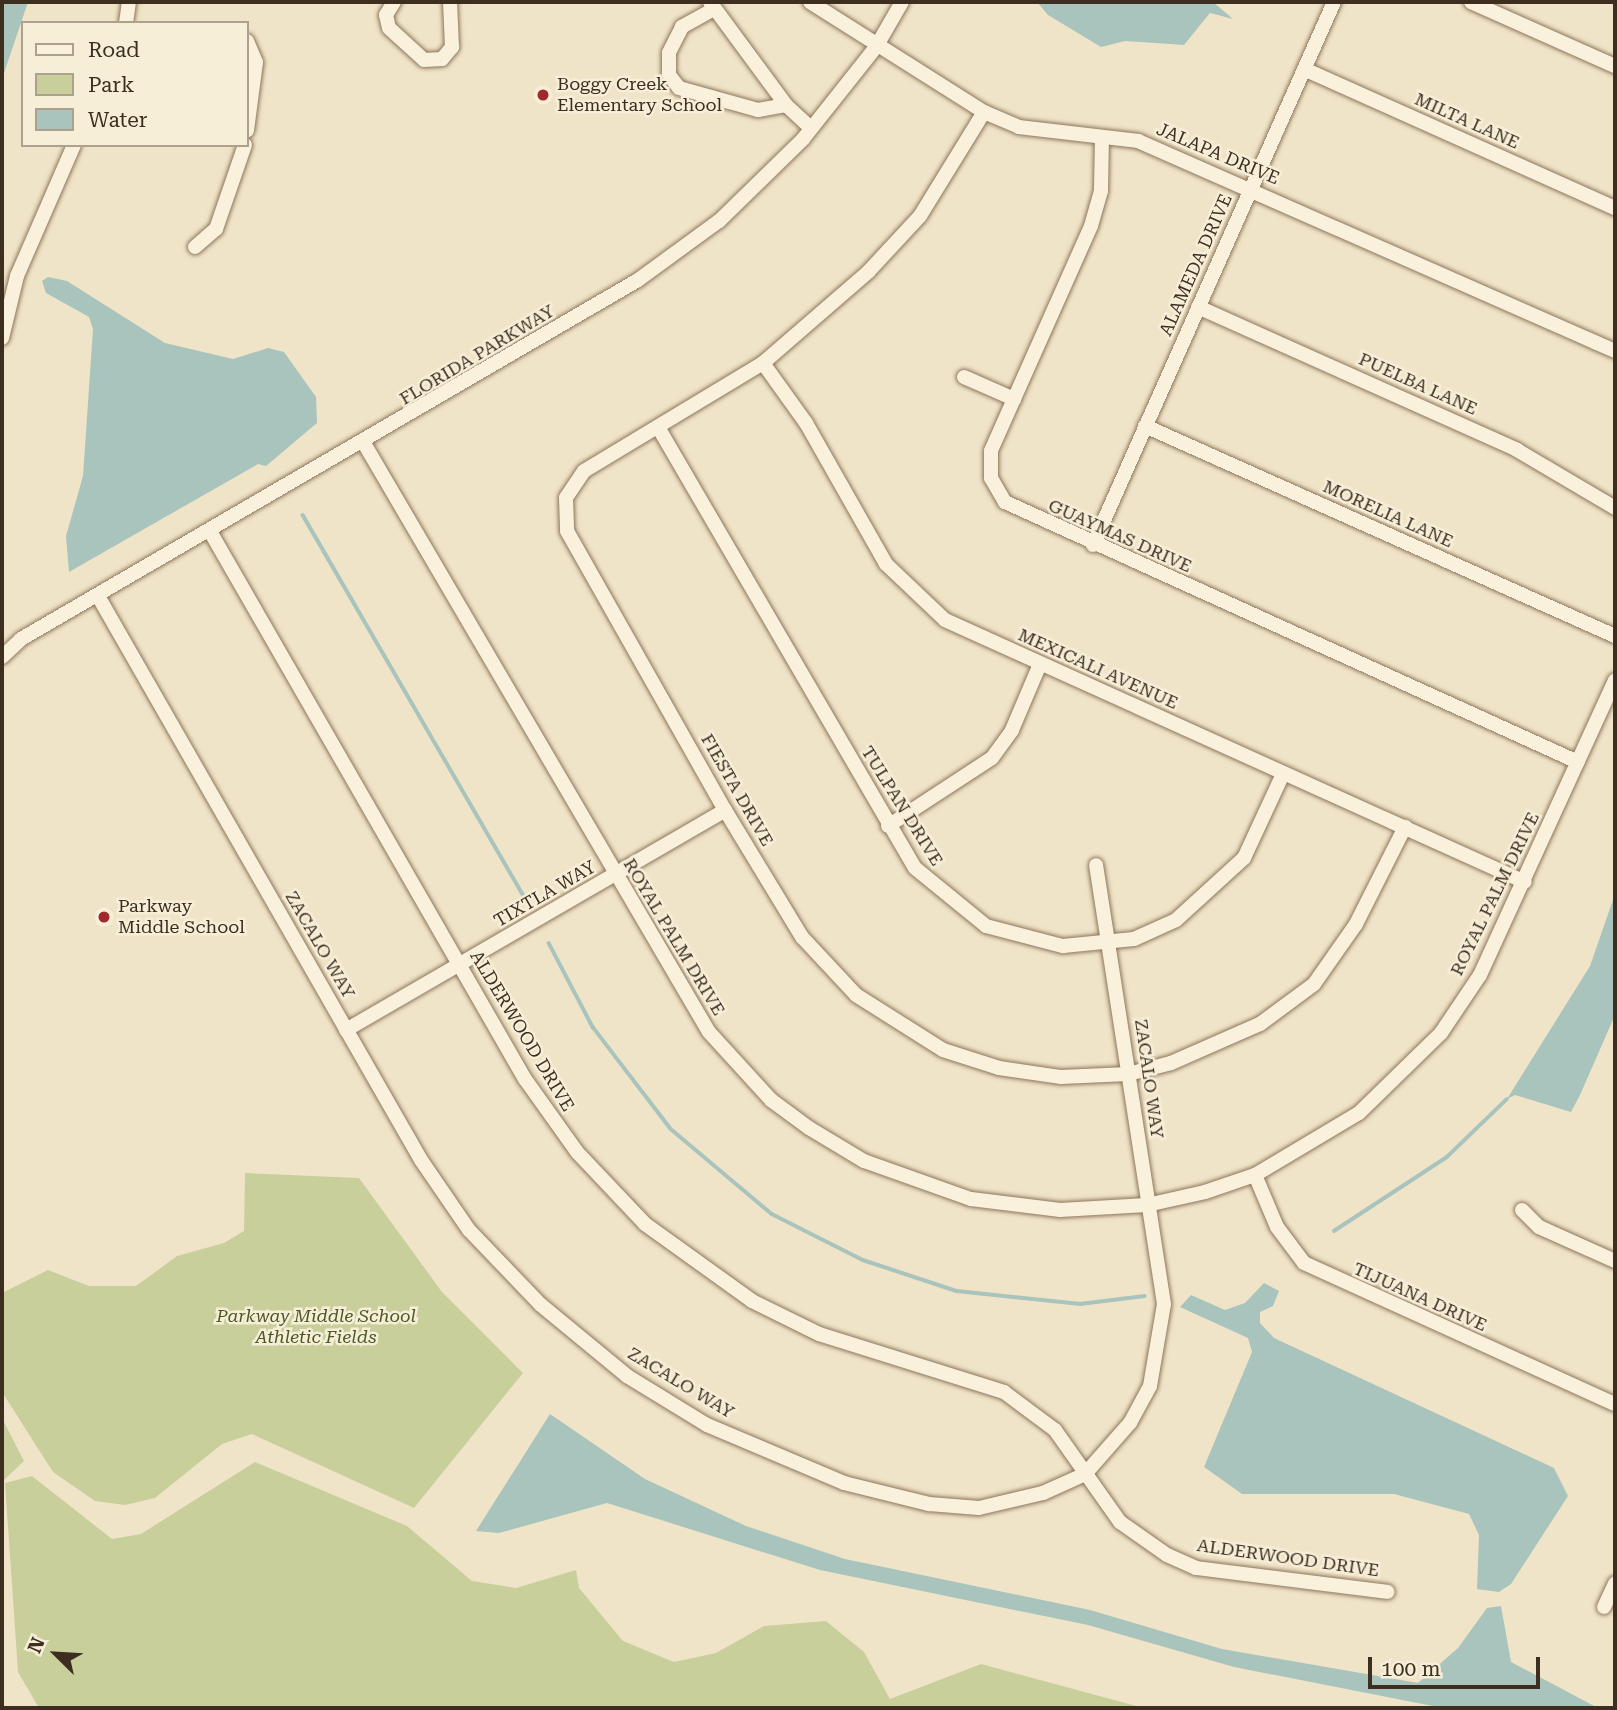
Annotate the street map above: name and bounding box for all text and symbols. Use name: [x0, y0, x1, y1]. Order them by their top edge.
legend: [21, 21, 248, 147]
text: Road: [88, 38, 140, 62]
text: Park: [88, 73, 134, 97]
place label: Boggy Creek Elementary School: [557, 74, 722, 116]
marker: Boggy Creek Elementary School: [535, 87, 551, 103]
street label: MILTA LANE: [1411, 88, 1523, 154]
text: Water: [88, 108, 147, 132]
street label: JALAPA DRIVE: [1153, 118, 1283, 190]
street label: ALAMEDA DRIVE: [1155, 191, 1237, 339]
street label: FLORIDA PARKWAY: [396, 300, 558, 410]
street label: PUELBA LANE: [1355, 348, 1481, 420]
street label: MORELIA LANE: [1320, 476, 1456, 552]
street label: GUAYMAS DRIVE: [1045, 495, 1195, 577]
street label: MEXICALI AVENUE: [1015, 624, 1181, 714]
street label: FIESTA DRIVE: [696, 730, 778, 850]
street label: TULPAN DRIVE: [856, 742, 948, 870]
street label: ROYAL PALM DRIVE: [1446, 809, 1544, 979]
street label: ROYAL PALM DRIVE: [619, 855, 729, 1019]
street label: TIXTLA WAY: [490, 856, 600, 932]
street label: ZACALO WAY: [281, 887, 359, 1003]
place label: Parkway Middle School: [118, 896, 245, 939]
marker: Parkway Middle School: [96, 909, 112, 925]
street label: ALDERWOOD DRIVE: [465, 947, 579, 1115]
street label: ZACALO WAY: [1130, 1018, 1168, 1140]
street label: TIJUANA DRIVE: [1350, 1258, 1490, 1336]
park label: Parkway Middle School Athletic Fields: [216, 1306, 416, 1348]
street label: ZACALO WAY: [624, 1343, 738, 1423]
street label: ALDERWOOD DRIVE: [1195, 1535, 1381, 1581]
north arrow: [21, 1619, 91, 1689]
text: N: [23, 1634, 50, 1657]
scale bar: [1372, 1644, 1544, 1688]
text: 100 m: [1381, 1657, 1441, 1681]

